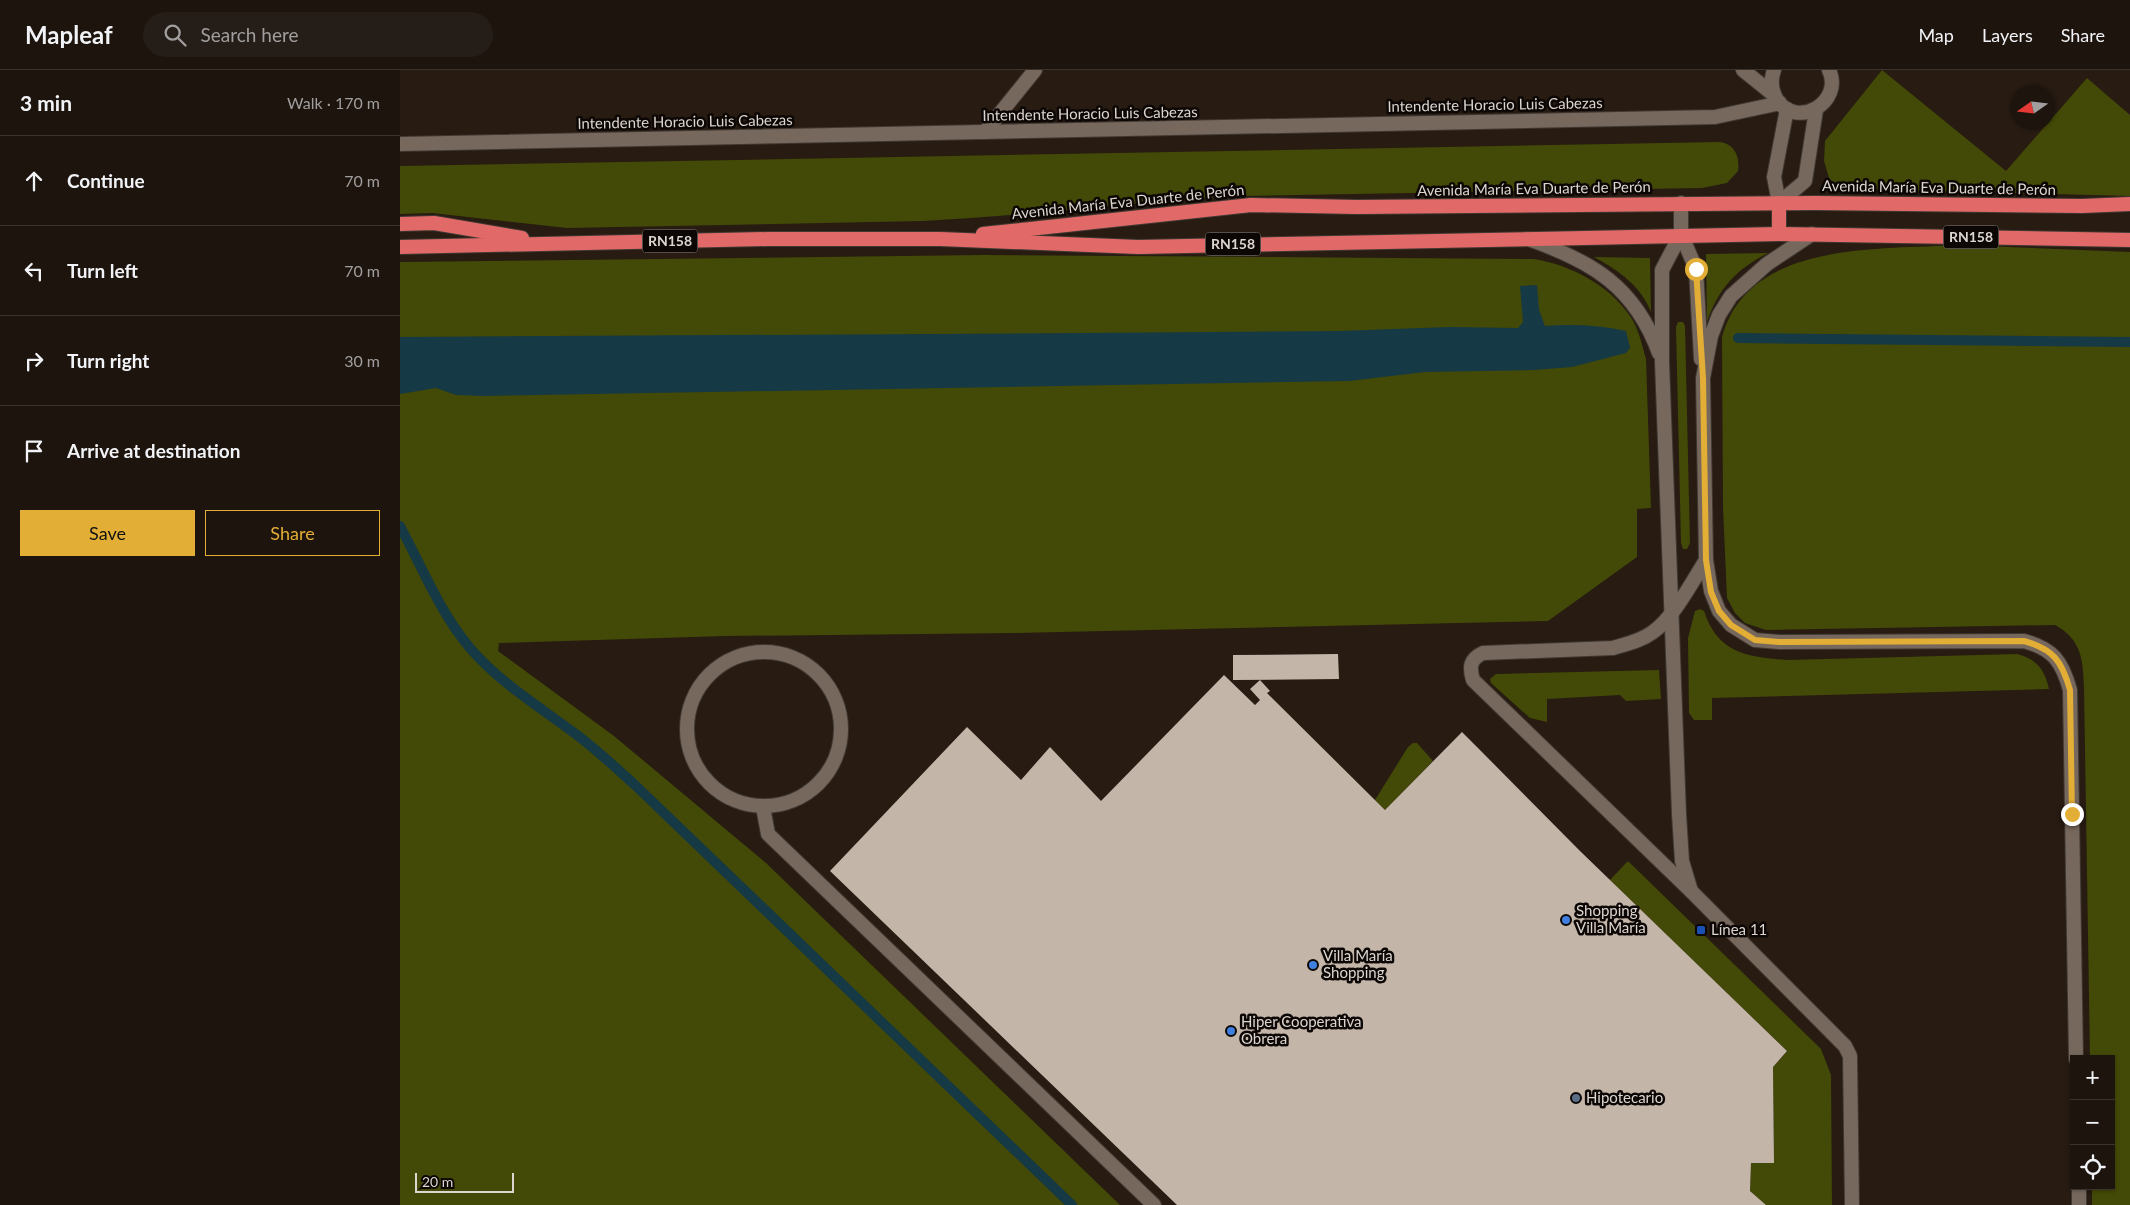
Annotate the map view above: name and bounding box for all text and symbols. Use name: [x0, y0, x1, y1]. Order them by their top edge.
search box: [143, 12, 493, 57]
text: Mapleaf: [25, 20, 113, 49]
icon: search: [161, 21, 189, 49]
text: Search here: [201, 23, 299, 46]
text: Map: [1918, 24, 1954, 46]
text: Layers: [1982, 24, 2033, 46]
text: Share: [2061, 24, 2105, 46]
north arrow: [2010, 85, 2055, 130]
text: 3 min: [20, 90, 72, 115]
text: Walk · 170 m: [287, 93, 380, 112]
street label: Intendente Horacio Luis Cabezas: [1387, 93, 1603, 115]
street label: Intendente Horacio Luis Cabezas: [982, 102, 1198, 124]
street label: Intendente Horacio Luis Cabezas: [577, 110, 793, 132]
icon: ahead: [20, 167, 48, 195]
text: Continue: [67, 169, 145, 192]
text: 70 m: [344, 171, 380, 190]
street label: Avenida María Eva Duarte de Perón: [1822, 176, 2056, 198]
street label: Avenida María Eva Duarte de Perón: [1417, 177, 1651, 199]
street label: Avenida María Eva Duarte de Perón: [1011, 180, 1245, 222]
road number: RN158: [1944, 226, 1998, 248]
road number: RN158: [642, 230, 698, 252]
road number: RN158: [1206, 232, 1260, 255]
icon: left: [20, 257, 48, 285]
route start: [1685, 258, 1708, 281]
text: Turn left: [67, 259, 138, 282]
text: 70 m: [344, 261, 380, 280]
icon: right: [20, 347, 48, 375]
text: Turn right: [67, 349, 149, 372]
text: 30 m: [344, 351, 380, 370]
icon: arrive: [20, 437, 48, 465]
text: Arrive at destination: [67, 439, 240, 462]
button: Save: [20, 510, 195, 556]
button: Share: [205, 510, 380, 556]
route end: [2061, 803, 2084, 826]
place label: Shopping Villa María: [1576, 901, 1646, 936]
marker: Shopping Villa María: [1560, 914, 1572, 926]
place label: Línea 11: [1711, 920, 1767, 938]
marker: Línea 11: [1695, 924, 1707, 936]
place label: Villa María Shopping: [1323, 946, 1393, 981]
marker: Villa María Shopping: [1307, 959, 1319, 971]
place label: Hiper Cooperativa Obrera: [1241, 1012, 1361, 1047]
marker: Hiper Cooperativa Obrera: [1225, 1025, 1237, 1037]
map controls: [2070, 1055, 2115, 1190]
button: +: [2070, 1055, 2115, 1100]
place label: Hipotecario: [1586, 1088, 1663, 1106]
marker: Hipotecario: [1570, 1092, 1582, 1104]
button: −: [2070, 1100, 2115, 1145]
button: locate: [2070, 1145, 2115, 1190]
scale bar: [415, 1170, 514, 1193]
text: 20 m: [422, 1173, 453, 1190]

